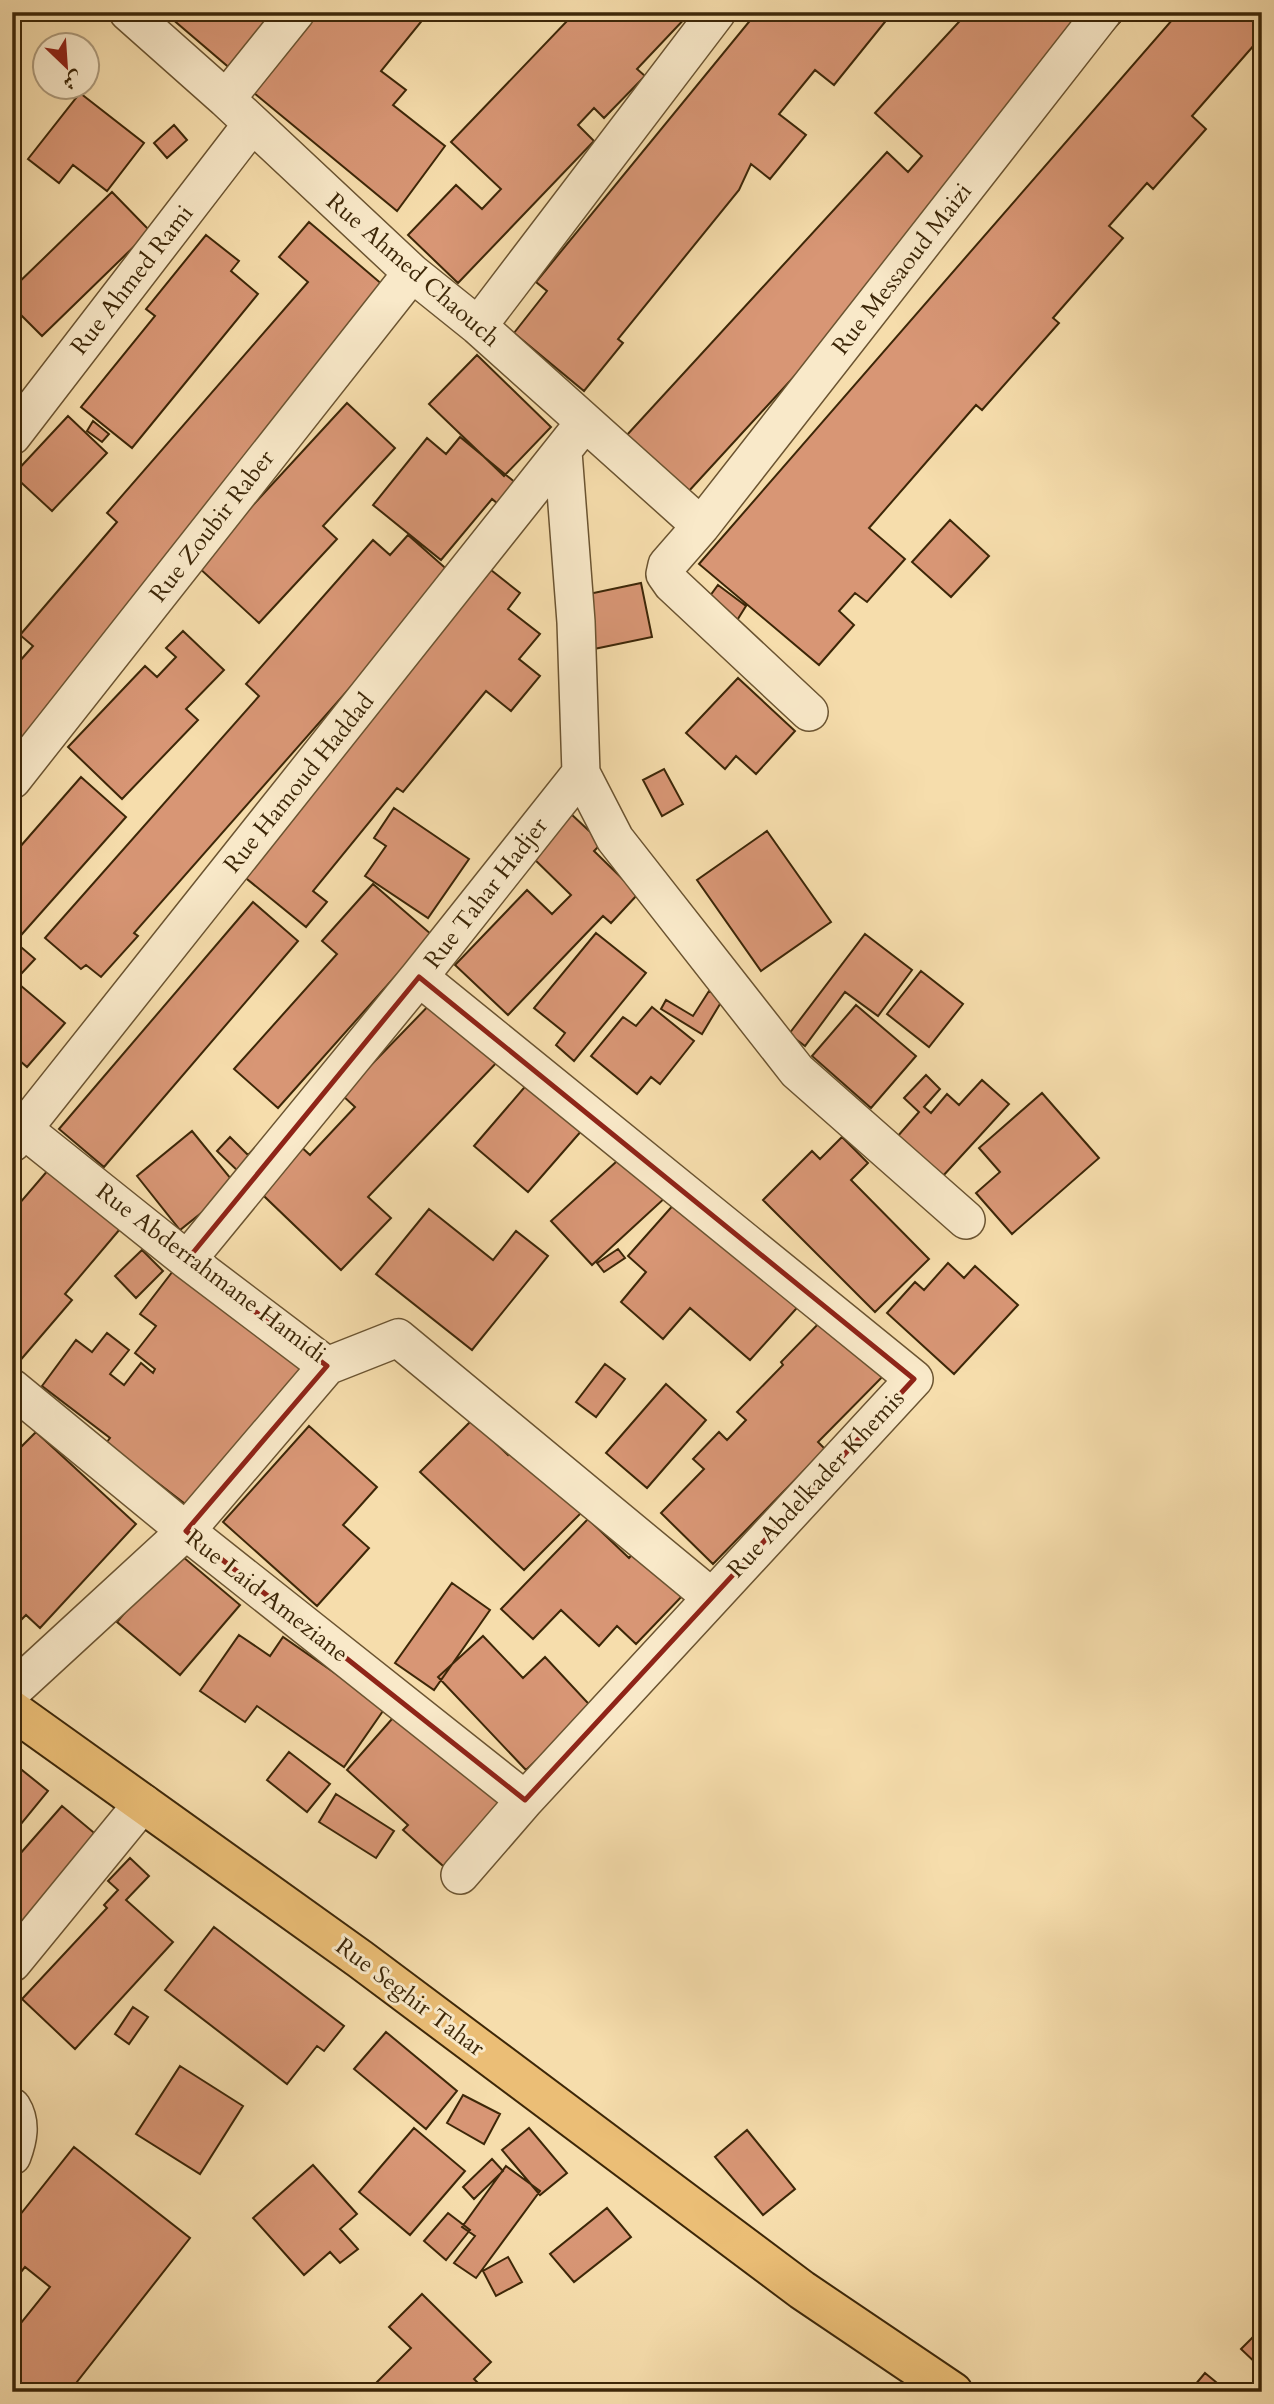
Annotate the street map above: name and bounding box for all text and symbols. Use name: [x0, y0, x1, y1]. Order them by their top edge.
north arrow: [32, 32, 102, 102]
text: ش: [59, 65, 87, 96]
street label: Rue Messaoud Maizi: [824, 176, 980, 362]
street label: Rue Ahmed Chaouch: [319, 185, 507, 355]
street label: Rue Ahmed Rami: [63, 198, 201, 362]
street label: Rue Zoubir Raber: [142, 443, 282, 609]
street label: Rue Hamoud Haddad: [216, 686, 382, 880]
street label: Rue Tahar Hadjer: [417, 810, 556, 975]
street label: Rue Abderrahmane Hamidi: [89, 1175, 333, 1371]
street label: Rue Abdelkader Khemis: [720, 1383, 912, 1585]
street label: Rue Laid Ameziane: [179, 1522, 355, 1670]
street label: Rue Seghir Tahar: [329, 1930, 492, 2064]

